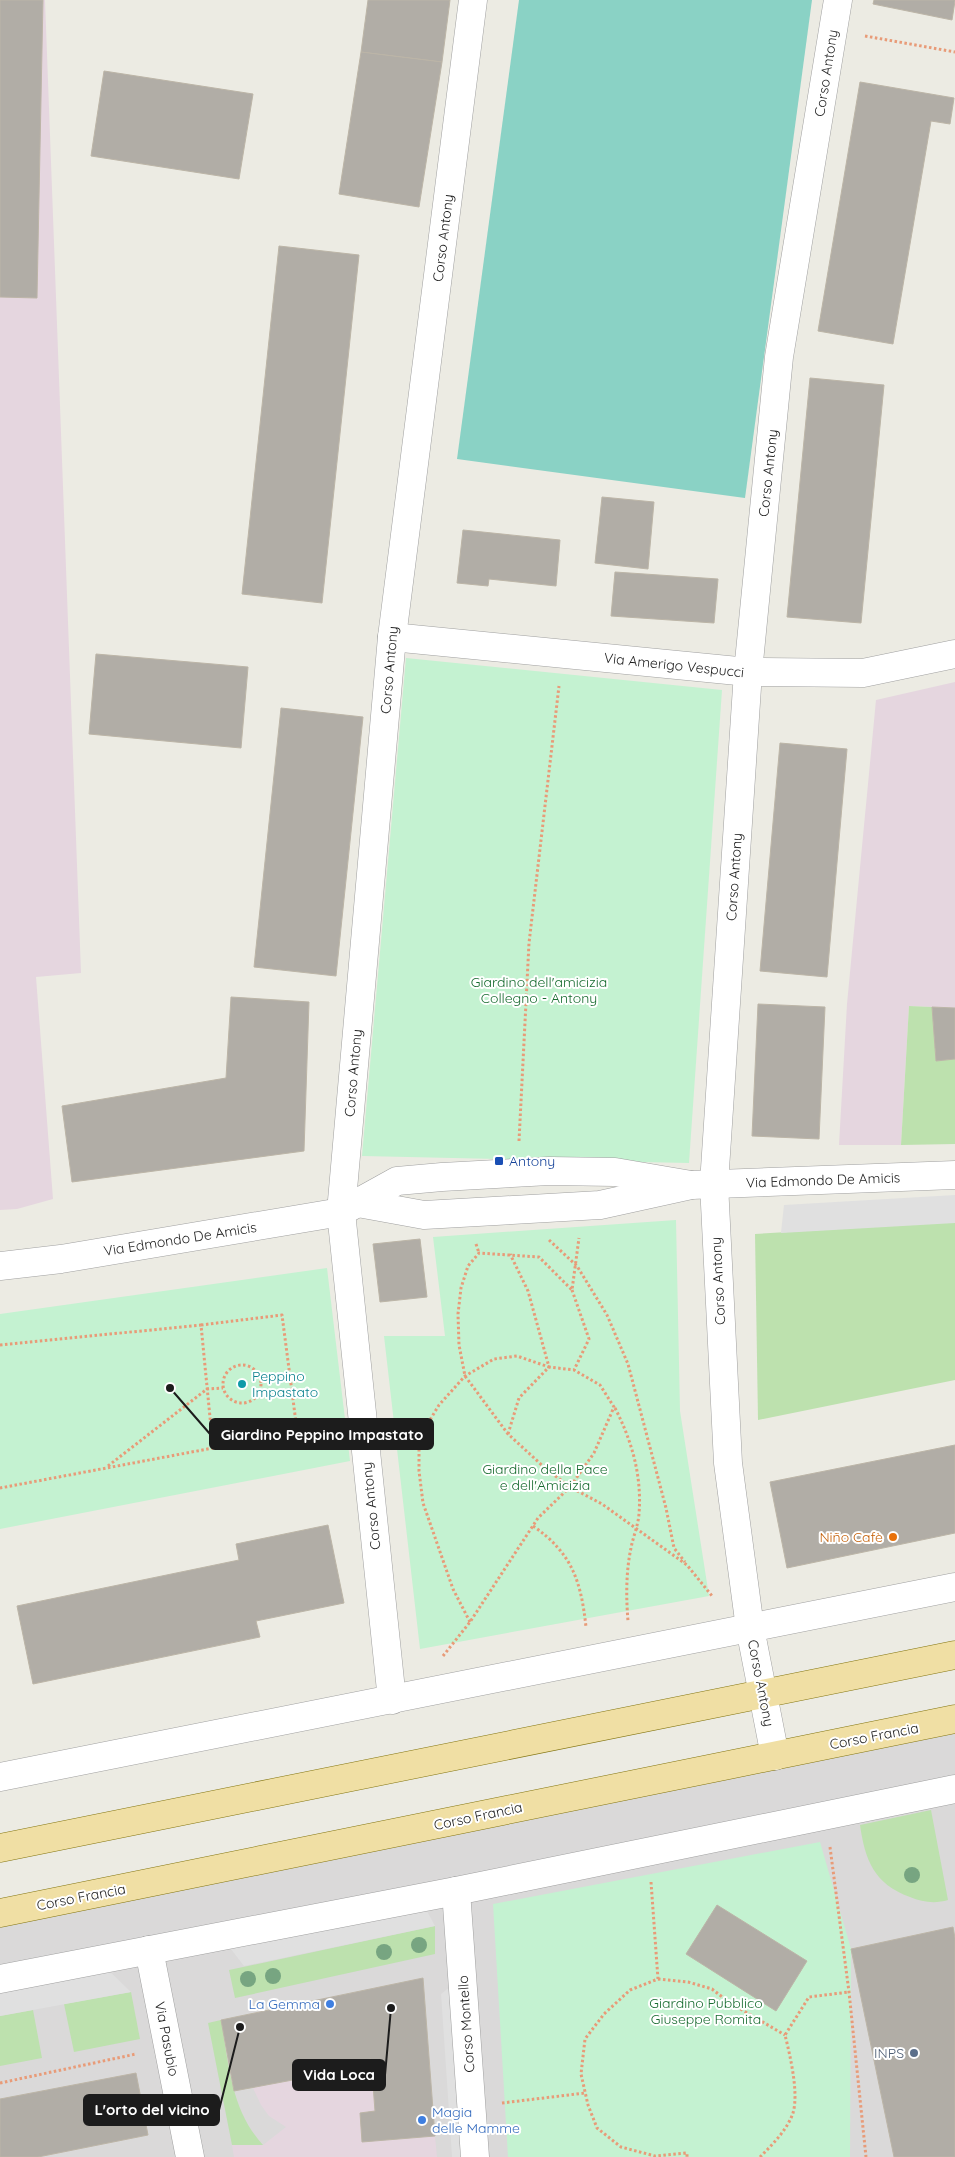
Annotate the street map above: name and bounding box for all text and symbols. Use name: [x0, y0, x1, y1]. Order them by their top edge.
street label: Corso Antony: [810, 28, 842, 118]
street label: Corso Antony: [429, 193, 457, 283]
street label: Corso Antony: [754, 428, 782, 518]
street label: Corso Antony: [376, 625, 402, 715]
street label: Via Amerigo Vespucci: [603, 649, 745, 681]
street label: Corso Antony: [722, 832, 746, 922]
park label: Giardino dell'amicizia Collegno - Antony: [471, 973, 607, 1007]
street label: Corso Antony: [340, 1028, 366, 1118]
place label: Antony: [509, 1152, 555, 1170]
marker: Antony: [493, 1155, 505, 1167]
street label: Via Edmondo De Amicis: [745, 1168, 901, 1192]
street label: Via Edmondo De Amicis: [102, 1218, 258, 1260]
street label: Corso Antony: [707, 1237, 729, 1325]
place label: Peppino Impastato: [252, 1367, 318, 1401]
marker: Peppino Impastato: [236, 1378, 248, 1390]
callout: Giardino Peppino Impastato: [210, 1419, 433, 1449]
text: Giardino Peppino Impastato: [221, 1425, 423, 1444]
park label: Giardino della Pace e dell'Amicizia: [482, 1460, 608, 1494]
street label: Corso Antony: [357, 1461, 385, 1551]
place label: Niño Cafè: [819, 1528, 883, 1546]
marker: Niño Cafè: [887, 1531, 899, 1543]
street label: Corso Antony: [744, 1638, 778, 1728]
street label: Corso Francia: [828, 1719, 920, 1753]
street label: Corso Francia: [432, 1798, 524, 1834]
street label: Corso Francia: [35, 1880, 127, 1914]
street label: Corso Montello: [454, 1975, 478, 2073]
park label: Giardino Pubblico Giuseppe Romita: [649, 1994, 763, 2028]
place label: La Gemma: [249, 1995, 320, 2013]
marker: La Gemma: [324, 1998, 336, 2010]
street label: Via Pasubio: [151, 2000, 183, 2078]
place label: INPS: [874, 2044, 904, 2062]
marker: INPS: [908, 2047, 920, 2059]
callout: Vida Loca: [293, 2060, 385, 2090]
text: Vida Loca: [303, 2065, 375, 2084]
callout: L'orto del vicino: [84, 2095, 219, 2125]
text: L'orto del vicino: [94, 2100, 210, 2119]
place label: Magia delle Mamme: [432, 2103, 520, 2137]
marker: Magia delle Mamme: [416, 2114, 428, 2126]

